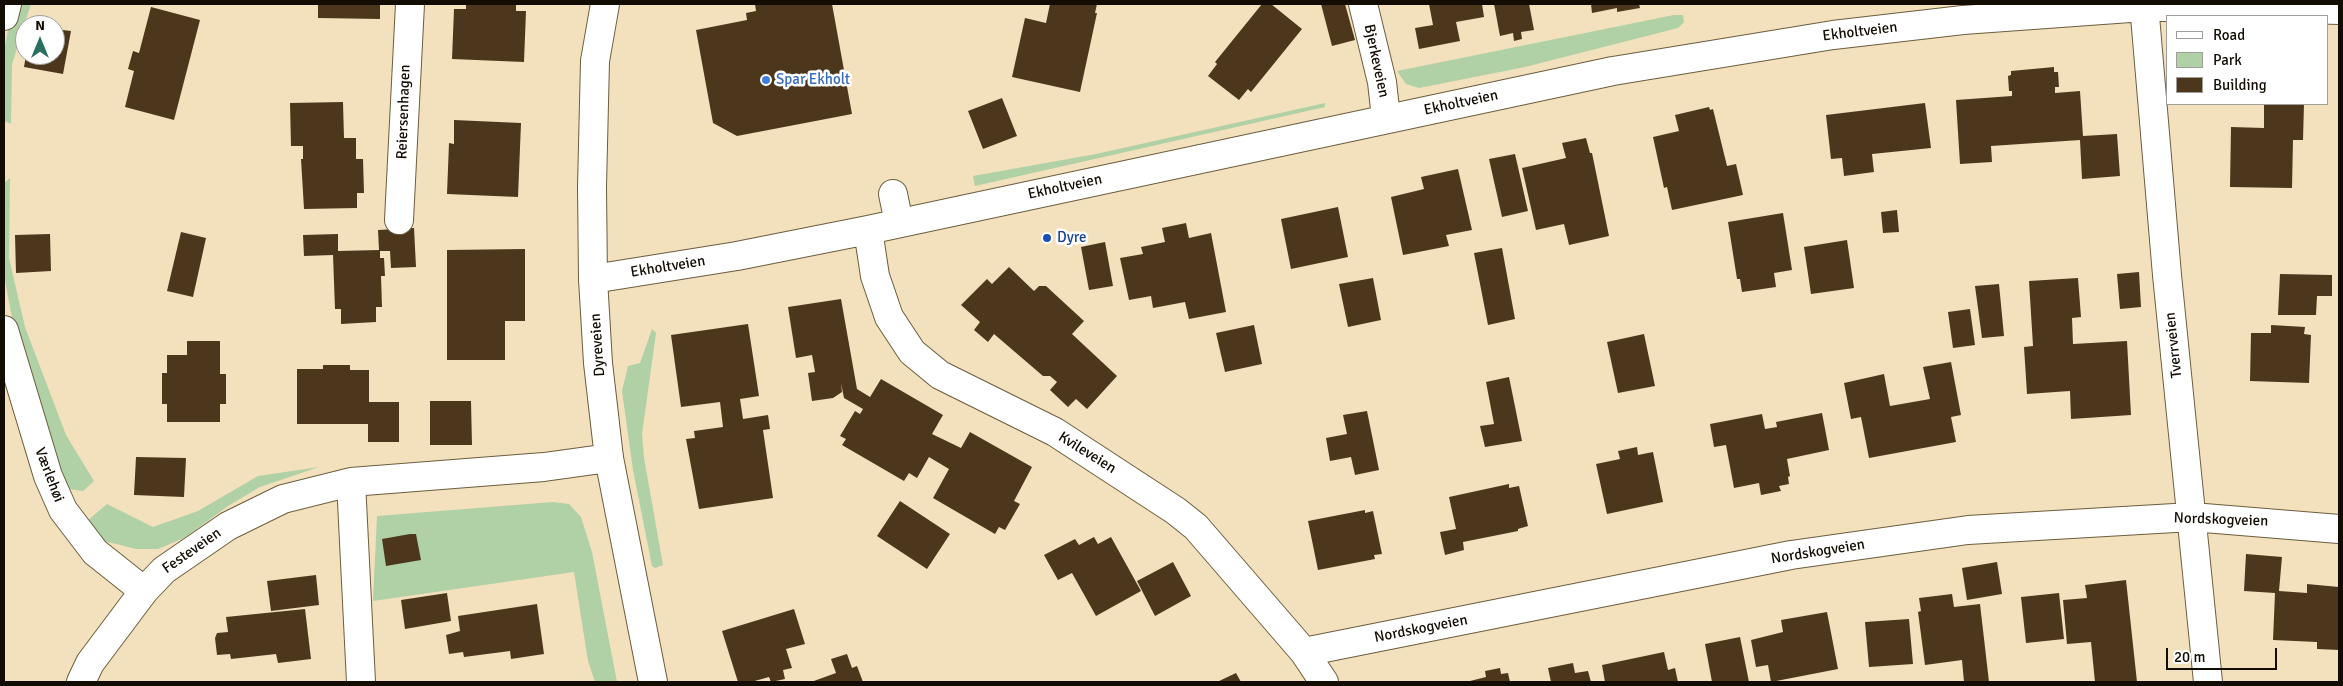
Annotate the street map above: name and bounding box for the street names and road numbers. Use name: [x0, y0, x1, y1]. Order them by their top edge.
street label: Ekholtveien: [1821, 18, 1899, 46]
street label: Bjerkeveien: [1359, 23, 1393, 99]
street label: Reiersenhagen: [393, 64, 415, 160]
street label: Ekholtveien: [1422, 86, 1500, 120]
street label: Ekholtveien: [1026, 170, 1104, 204]
street label: Ekholtveien: [629, 252, 707, 282]
street label: Tverrveien: [2162, 311, 2186, 379]
street label: Dyreveien: [587, 313, 609, 377]
street label: Kvileveien: [1055, 428, 1119, 478]
street label: Værlehøi: [30, 445, 68, 505]
street label: Nordskogveien: [2173, 509, 2269, 531]
street label: Festeveien: [159, 524, 225, 578]
street label: Nordskogveien: [1770, 536, 1866, 568]
street label: Nordskogveien: [1373, 611, 1469, 647]

